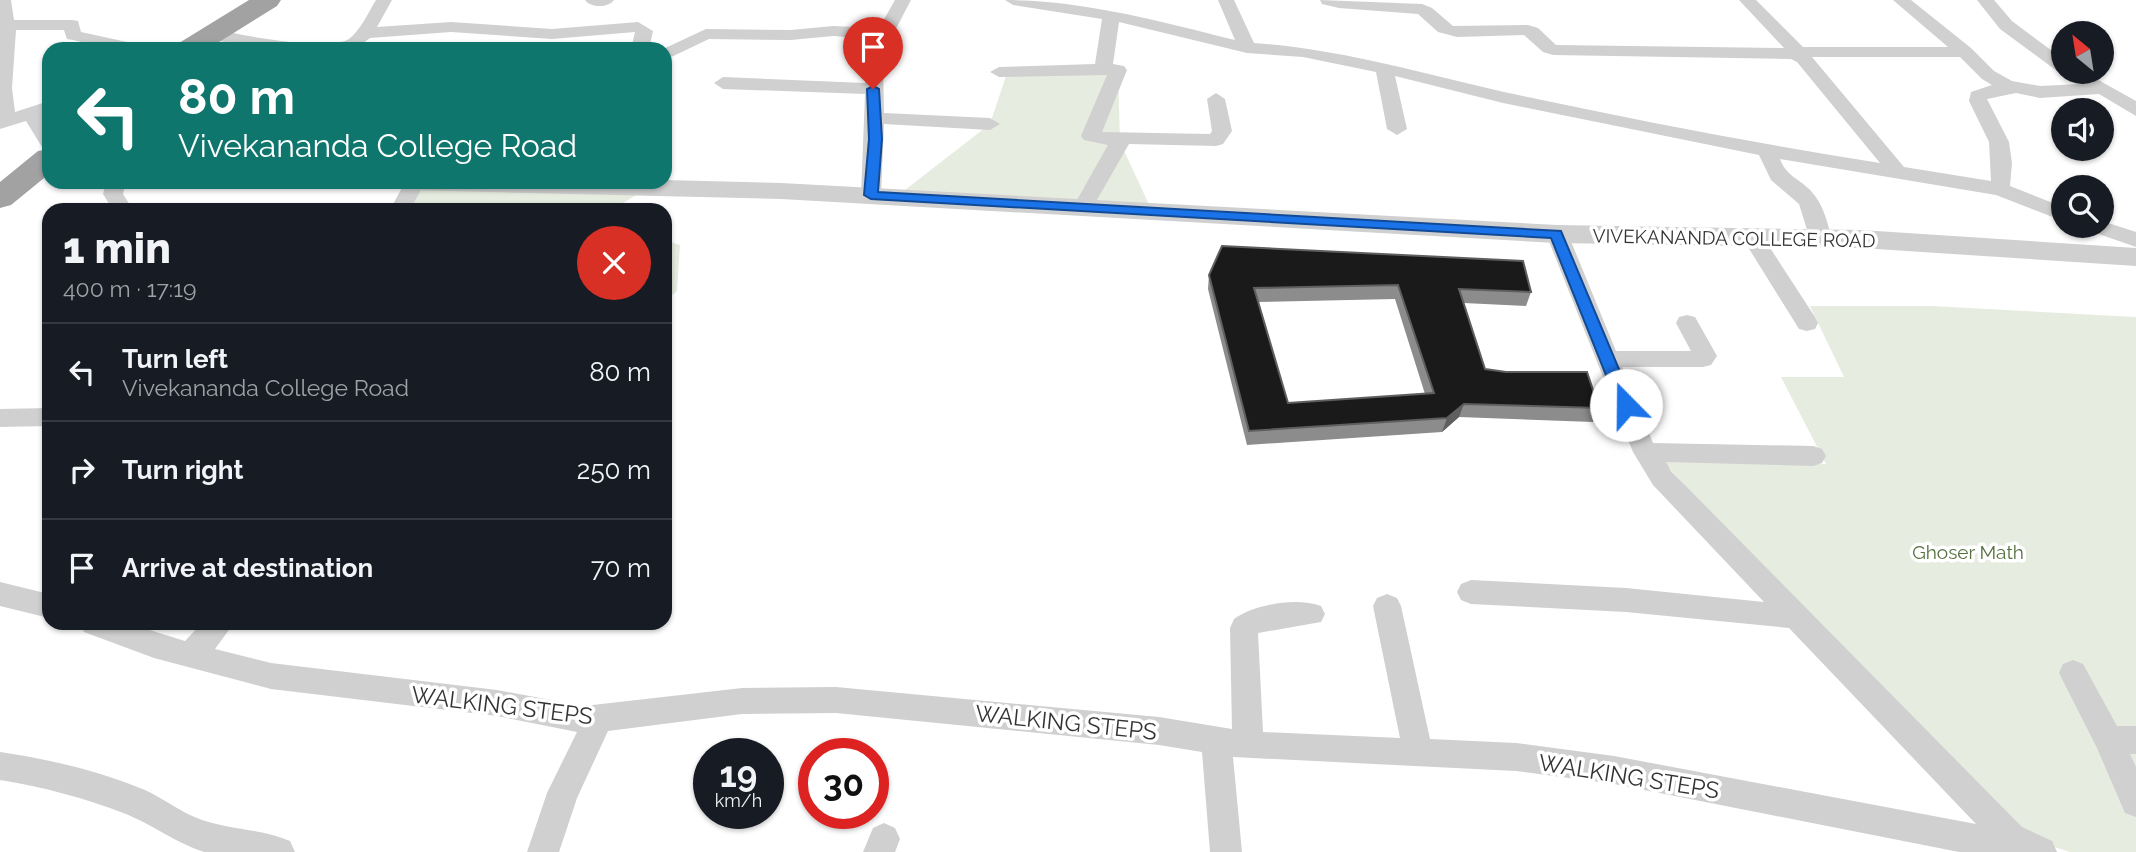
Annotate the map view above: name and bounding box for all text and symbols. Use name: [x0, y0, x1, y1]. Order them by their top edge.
pin: [843, 17, 903, 89]
north arrow: [2051, 21, 2114, 84]
map controls: [2051, 21, 2114, 238]
icon: arrive: [854, 28, 892, 66]
text: 80 m: [178, 68, 295, 125]
icon: left: [63, 70, 154, 161]
button: sound: [2051, 98, 2114, 161]
text: Vivekananda College Road: [178, 127, 577, 164]
button: search: [2051, 175, 2114, 238]
text: 1 min: [63, 224, 171, 273]
street label: VIVEKANANDA COLLEGE ROAD: [1592, 225, 1876, 251]
button: close: [577, 226, 651, 300]
text: 400 m · 17:19: [63, 275, 196, 302]
text: Turn left: [122, 344, 228, 374]
icon: left: [63, 353, 101, 391]
text: 80 m: [589, 357, 651, 387]
position arrow: [1589, 368, 1663, 442]
text: Vivekananda College Road: [122, 374, 409, 401]
icon: right: [63, 451, 101, 489]
text: Turn right: [122, 455, 243, 485]
text: 250 m: [577, 455, 651, 485]
park label: Ghoser Math: [1912, 541, 2024, 563]
icon: arrive: [63, 549, 101, 587]
text: Arrive at destination: [122, 553, 373, 583]
text: 70 m: [591, 553, 651, 583]
street label: WALKING STEPS: [410, 680, 594, 730]
street label: WALKING STEPS: [974, 699, 1158, 745]
speed limit sign: 30: [798, 738, 889, 829]
street label: WALKING STEPS: [1537, 748, 1721, 804]
text: 19: [720, 754, 757, 795]
text: km/h: [715, 790, 762, 811]

